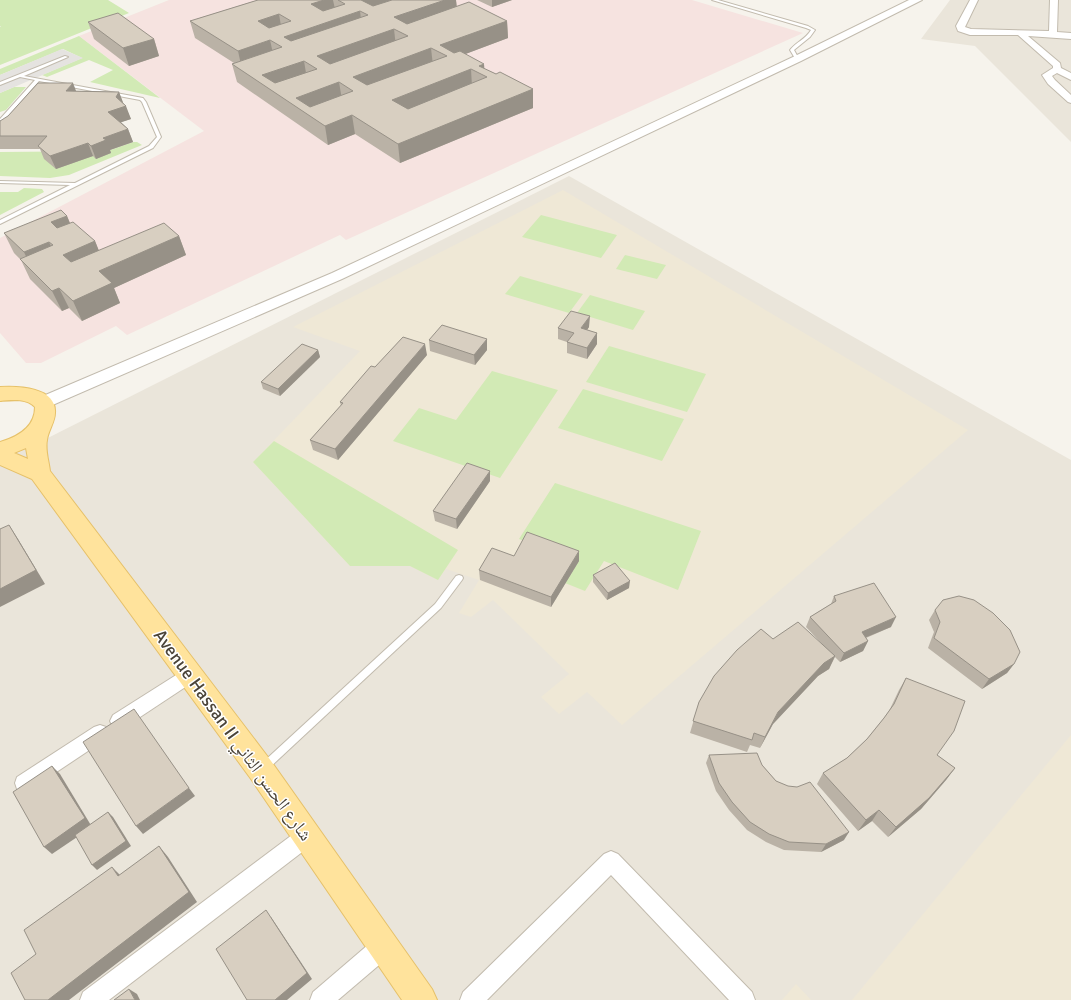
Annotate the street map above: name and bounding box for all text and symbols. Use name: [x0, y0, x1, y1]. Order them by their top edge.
street label: Avenue Hassan II شارع الحسن الثاني: [146, 625, 317, 847]

